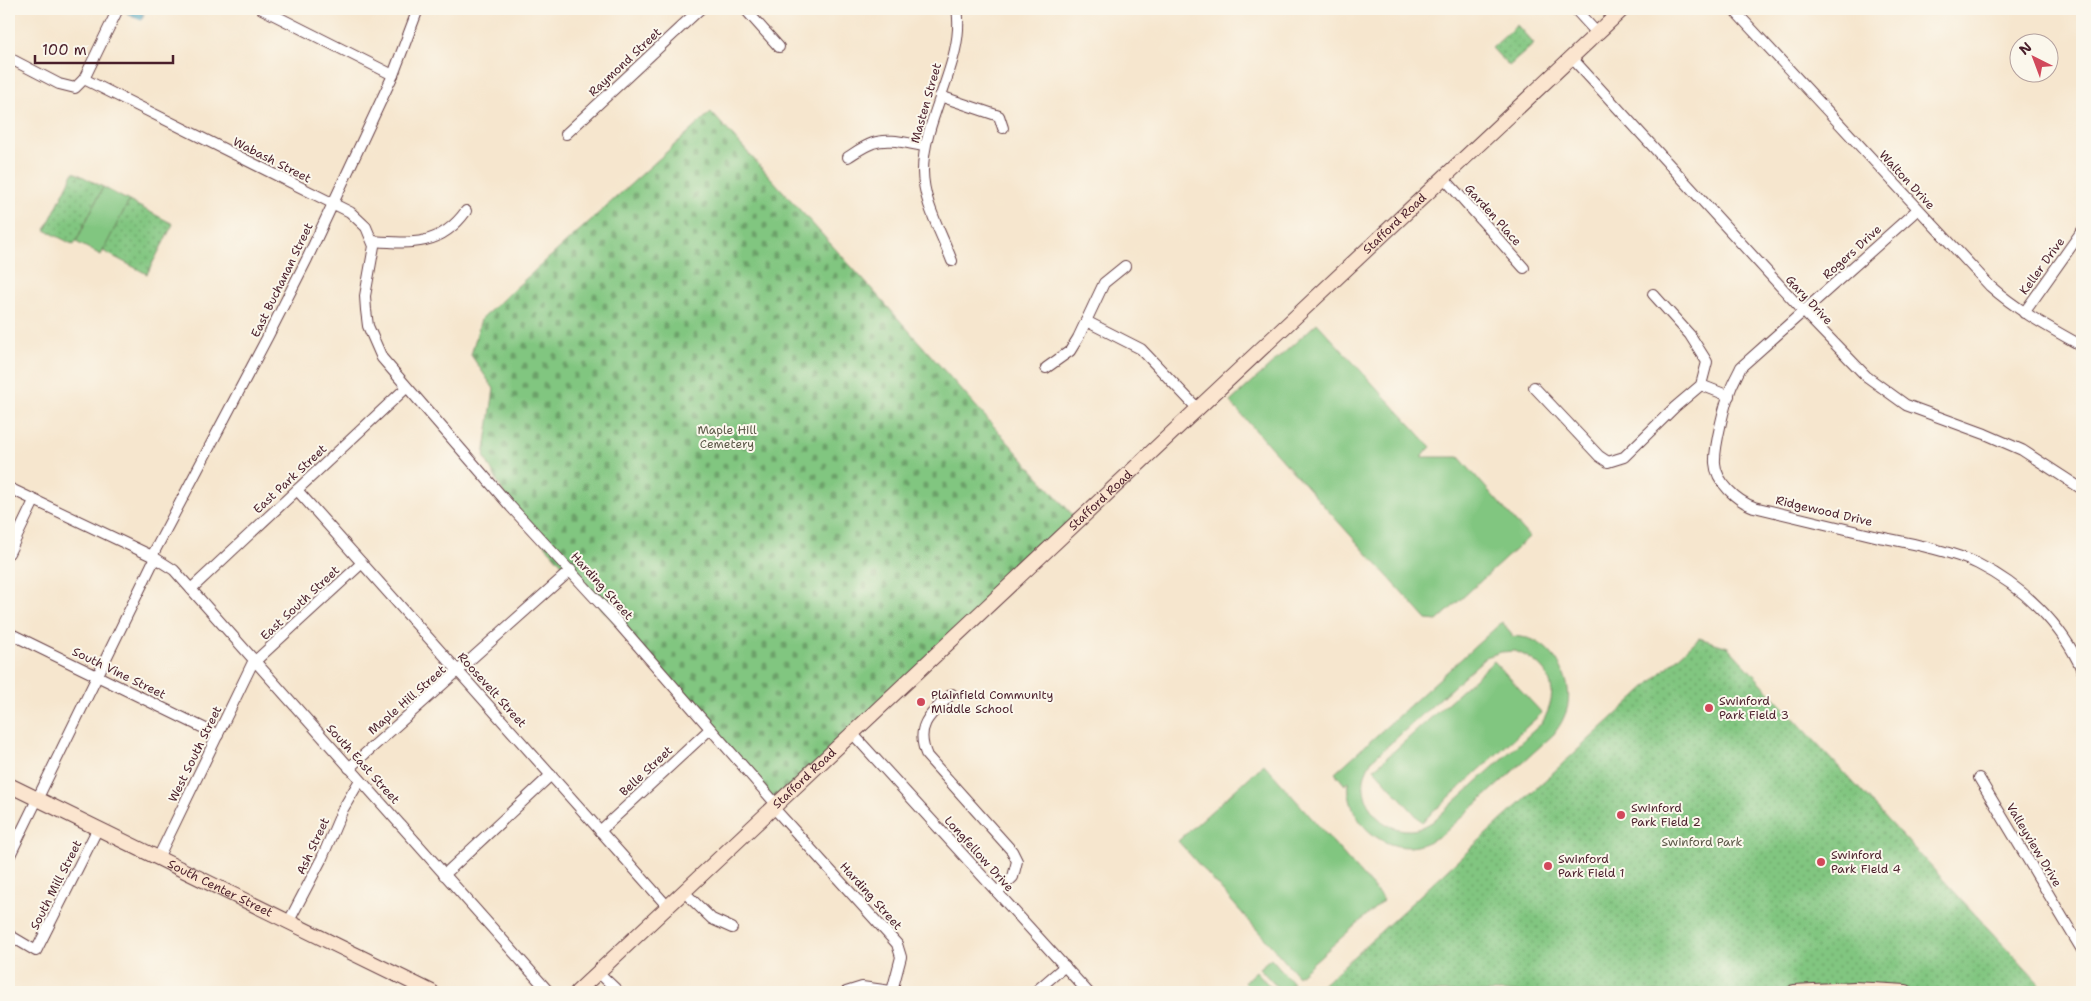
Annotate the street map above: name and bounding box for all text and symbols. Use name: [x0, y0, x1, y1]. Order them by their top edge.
street label: Raymond Street: [585, 24, 665, 100]
scale bar: [35, 32, 172, 64]
north arrow: [2008, 32, 2058, 82]
text: N: [2015, 38, 2035, 59]
text: 100 m: [42, 40, 87, 60]
street label: Masten Street: [907, 61, 945, 145]
street label: Wabash Street: [230, 133, 314, 187]
street label: Walton Drive: [1876, 147, 1939, 213]
street label: Garden Place: [1461, 181, 1525, 249]
street label: Stafford Road: [1359, 190, 1430, 257]
street label: East Buchanan Street: [247, 220, 317, 340]
street label: Rogers Drive: [1819, 221, 1885, 283]
street label: Keller Drive: [2016, 234, 2068, 298]
street label: Gary Drive: [1782, 272, 1836, 328]
park label: Maple Hill Cemetery: [697, 422, 757, 452]
street label: East Park Street: [250, 441, 330, 517]
street label: Stafford Road: [1065, 466, 1136, 534]
street label: Ridgewood Drive: [1774, 492, 1874, 530]
street label: Harding Street: [567, 549, 637, 623]
street label: East South Street: [257, 562, 343, 644]
street label: South Vine Street: [70, 643, 168, 703]
street label: Roosevelt Street: [454, 649, 530, 731]
street label: Maple Hill Street: [365, 662, 449, 738]
place label: Plainfield Community Middle School: [931, 687, 1054, 717]
place label: Swinford Park Field 3: [1719, 693, 1789, 723]
marker: Plainfield Community Middle School: [915, 696, 927, 708]
marker: Swinford Park Field 3: [1703, 702, 1715, 714]
street label: West South Street: [165, 703, 225, 805]
street label: South East Street: [323, 721, 403, 807]
street label: Belle Street: [616, 742, 676, 800]
street label: Stafford Road: [769, 744, 840, 812]
place label: Swinford Park Field 2: [1631, 800, 1701, 830]
street label: Valleyview Drive: [2003, 800, 2065, 890]
marker: Swinford Park Field 2: [1615, 809, 1627, 821]
street label: Longfellow Drive: [941, 813, 1017, 895]
street label: Ash Street: [293, 815, 333, 877]
park label: Swinford Park: [1662, 834, 1743, 850]
street label: South Mill Street: [26, 837, 86, 933]
place label: Swinford Park Field 4: [1831, 847, 1901, 877]
place label: Swinford Park Field 1: [1558, 851, 1625, 881]
street label: South Center Street: [165, 856, 275, 921]
marker: Swinford Park Field 4: [1815, 856, 1827, 868]
street label: Harding Street: [836, 859, 906, 933]
marker: Swinford Park Field 1: [1542, 860, 1554, 872]

